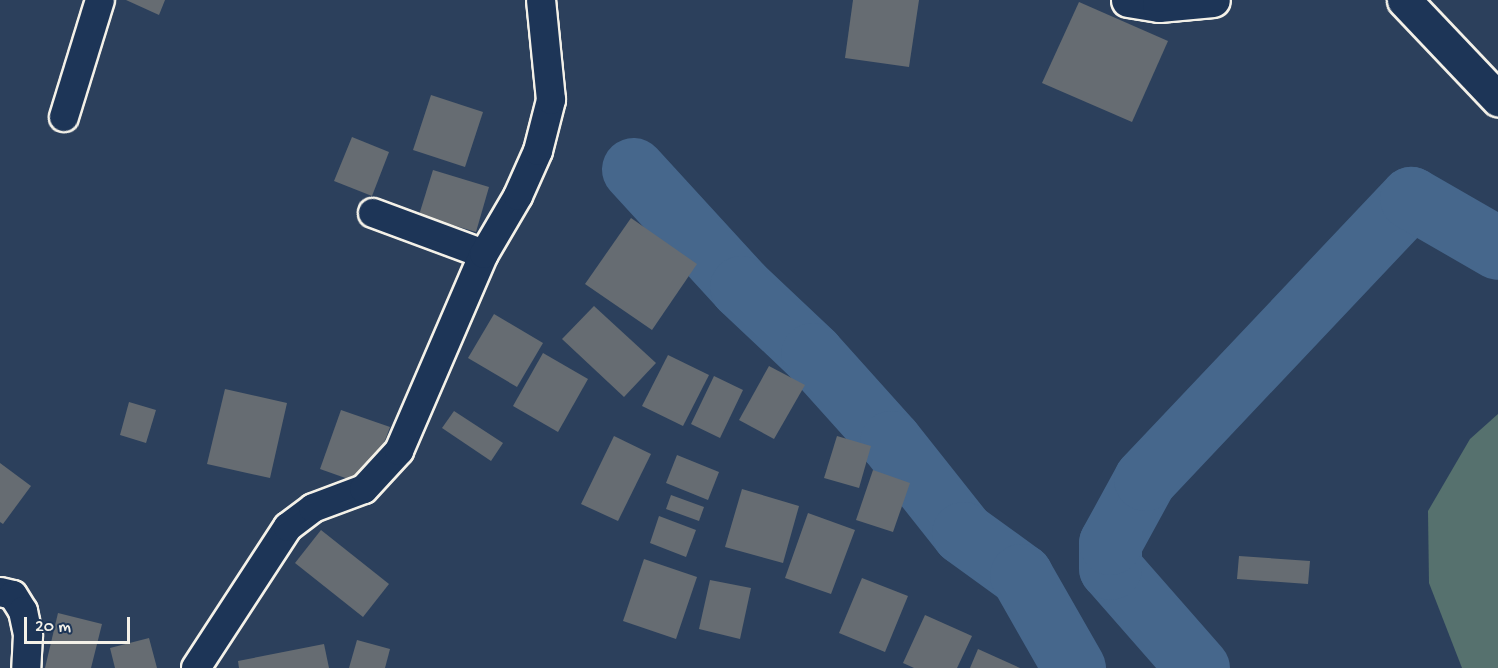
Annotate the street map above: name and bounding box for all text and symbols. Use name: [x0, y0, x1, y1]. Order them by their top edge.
scale bar: [27, 605, 134, 643]
text: 20 m: [35, 617, 71, 638]

